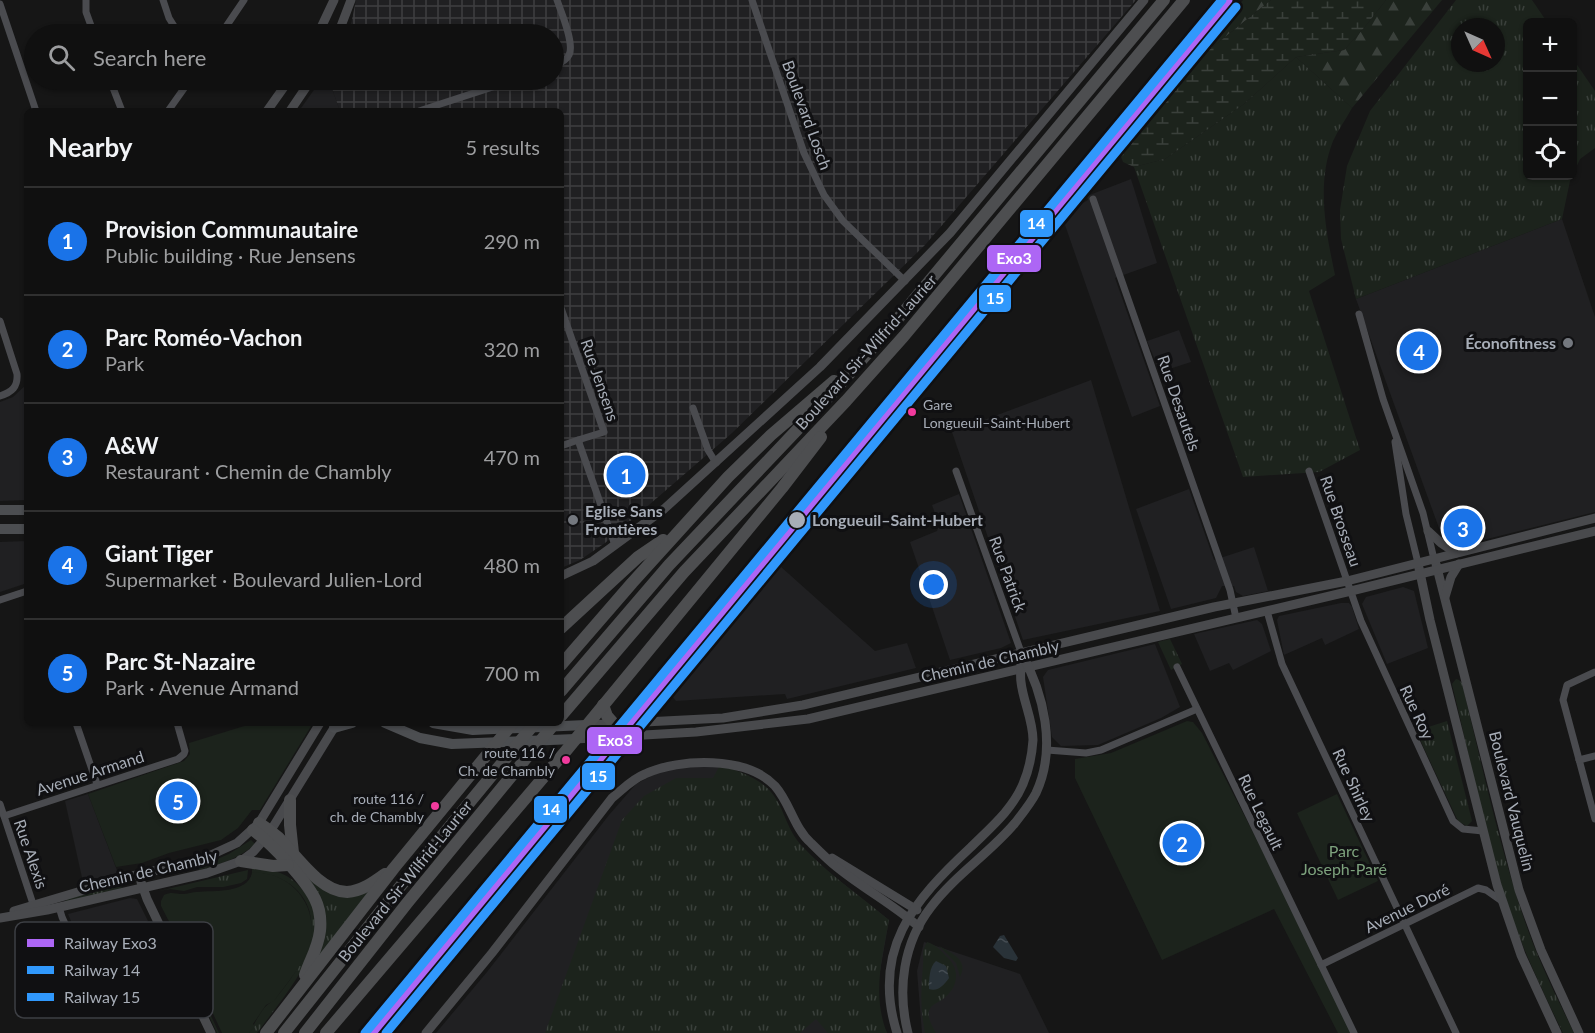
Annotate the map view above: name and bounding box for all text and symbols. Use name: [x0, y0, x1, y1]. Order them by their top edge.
north arrow: [1451, 18, 1505, 72]
map controls: [1523, 18, 1577, 180]
button: +: [1523, 18, 1577, 72]
search box: [24, 24, 564, 90]
icon: search: [45, 41, 78, 74]
text: Search here: [93, 44, 206, 71]
street label: Boulevard Losch: [779, 58, 836, 172]
button: −: [1523, 72, 1577, 126]
button: locate: [1523, 126, 1577, 180]
text: Nearby: [48, 131, 133, 163]
text: 5 results: [465, 135, 540, 159]
line badge: 14: [1019, 209, 1054, 238]
text: 14: [1027, 213, 1045, 232]
text: Provision Communautaire: [105, 216, 358, 243]
text: 1: [62, 229, 73, 253]
text: 290 m: [484, 229, 540, 253]
text: Public building · Rue Jensens: [105, 243, 356, 267]
line badge: Exo3: [986, 244, 1042, 273]
text: Exo3: [996, 248, 1032, 267]
street label: Boulevard Sir-Wilfrid-Laurier: [791, 270, 940, 433]
line badge: 15: [978, 284, 1012, 313]
text: 15: [986, 288, 1004, 307]
text: Parc Roméo-Vachon: [105, 324, 302, 351]
pin: 4: [1400, 328, 1438, 374]
place label: Éconofitness: [1465, 333, 1556, 352]
street label: Rue Jensens: [578, 336, 623, 424]
marker: Éconofitness: [1561, 336, 1575, 350]
text: 2: [62, 337, 73, 361]
text: 320 m: [484, 337, 540, 361]
text: Park: [105, 351, 144, 375]
street label: Rue Desautels: [1154, 352, 1205, 453]
place label: Gare Longueuil–Saint-Hubert: [923, 396, 1070, 431]
marker: Gare Longueuil–Saint-Hubert: [906, 406, 918, 418]
text: A&W: [105, 432, 159, 459]
text: 3: [62, 445, 73, 469]
text: 470 m: [484, 445, 540, 469]
pin: 1: [606, 452, 646, 498]
text: Restaurant · Chemin de Chambly: [105, 459, 392, 483]
street label: Rue Brosseau: [1317, 473, 1366, 569]
place label: Eglise Sans Frontières: [585, 501, 663, 538]
pin: 3: [1444, 506, 1482, 550]
marker: Longueuil–Saint-Hubert: [787, 510, 807, 530]
place label: Longueuil–Saint-Hubert: [812, 510, 983, 529]
marker: Eglise Sans Frontières: [566, 513, 580, 527]
street label: Rue Patrick: [986, 533, 1031, 615]
text: Giant Tiger: [105, 540, 213, 567]
text: 4: [62, 553, 73, 577]
text: 480 m: [484, 553, 540, 577]
text: Supermarket · Boulevard Julien-Lord: [105, 567, 422, 591]
your location: [919, 570, 948, 599]
street label: Chemin de Chambly: [919, 635, 1062, 686]
text: Parc St-Nazaire: [105, 648, 256, 675]
text: 5: [62, 661, 73, 685]
text: 700 m: [484, 661, 540, 685]
text: Park · Avenue Armand: [105, 675, 299, 699]
street label: Rue Roy: [1397, 682, 1439, 743]
line badge: Exo3: [586, 726, 643, 755]
street label: Boulevard Vauquelin: [1486, 729, 1539, 873]
text: Exo3: [597, 730, 633, 749]
place label: route 116 / Ch. de Chambly: [458, 744, 556, 779]
street label: Rue Shirley: [1329, 745, 1380, 825]
street label: Avenue Armand: [34, 746, 146, 799]
marker: route 116 / Ch. de Chambly: [560, 754, 572, 766]
line badge: 15: [581, 762, 616, 791]
text: 15: [589, 766, 607, 785]
street label: Rue Legault: [1235, 771, 1288, 853]
pin: 5: [158, 778, 198, 824]
place label: route 116 / ch. de Chambly: [330, 790, 425, 825]
line badge: 14: [533, 795, 568, 824]
street label: Boulevard Sir-Wilfrid-Laurier: [334, 796, 476, 965]
text: 14: [542, 799, 560, 818]
marker: route 116 / ch. de Chambly: [429, 800, 441, 812]
street label: Rue Alexis: [11, 817, 52, 891]
pin: 2: [1162, 820, 1202, 866]
park label: Parc Joseph-Paré: [1301, 841, 1387, 878]
street label: Chemin de Chambly: [77, 845, 220, 896]
street label: Avenue Doré: [1361, 879, 1452, 936]
legend: [15, 922, 213, 1018]
text: Railway Exo3: [64, 933, 157, 952]
text: Railway 14: [64, 960, 140, 979]
text: Railway 15: [64, 987, 140, 1006]

